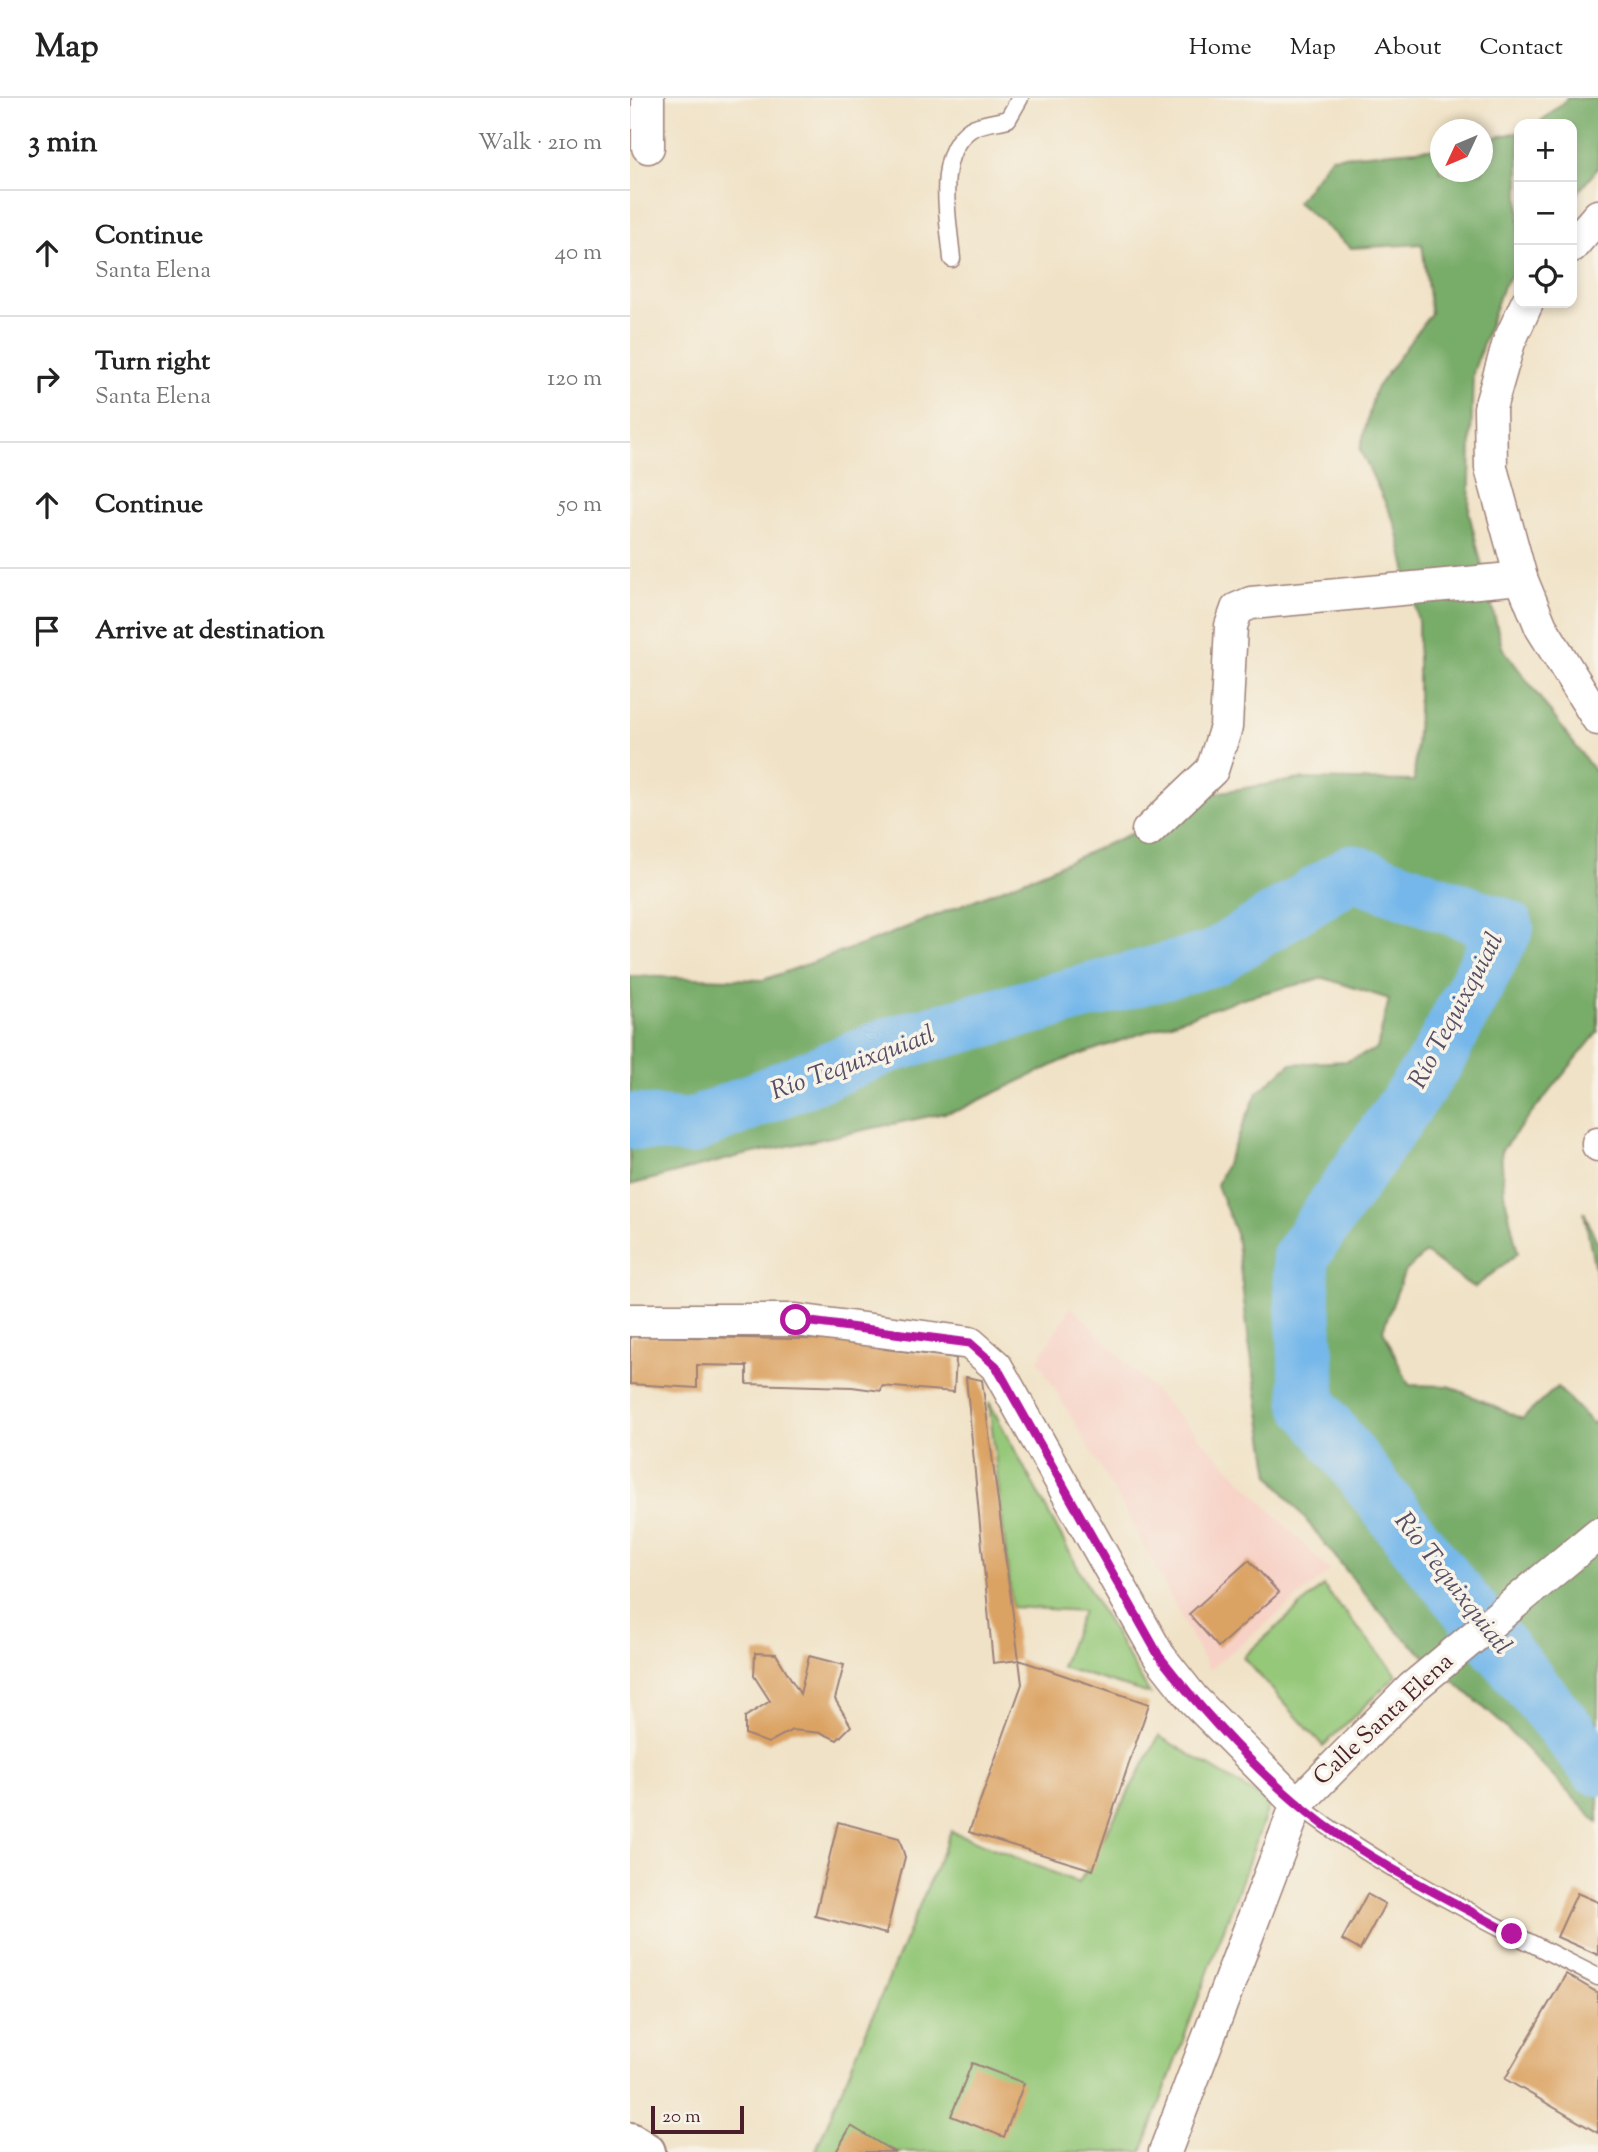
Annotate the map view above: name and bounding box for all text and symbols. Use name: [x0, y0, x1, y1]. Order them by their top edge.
text: Map: [35, 24, 99, 72]
text: Home: [1189, 31, 1252, 65]
text: Map: [1290, 31, 1336, 65]
text: About: [1374, 31, 1441, 65]
text: Contact: [1479, 31, 1563, 65]
north arrow: [1430, 119, 1493, 182]
map controls: [1514, 119, 1577, 308]
button: +: [1514, 119, 1577, 182]
text: 3 min: [28, 122, 98, 165]
text: Walk · 210 m: [478, 127, 602, 160]
button: −: [1514, 182, 1577, 245]
text: Continue: [95, 218, 203, 255]
icon: ahead: [28, 234, 66, 272]
text: 40 m: [555, 237, 602, 270]
button: locate: [1514, 245, 1577, 308]
text: Santa Elena: [95, 255, 211, 288]
text: Turn right: [95, 344, 210, 381]
icon: right: [28, 360, 66, 398]
text: 120 m: [547, 363, 602, 396]
text: Santa Elena: [95, 381, 211, 414]
icon: ahead: [28, 486, 66, 524]
text: Continue: [95, 487, 203, 524]
text: 50 m: [558, 489, 602, 522]
icon: arrive: [28, 612, 66, 650]
text: Arrive at destination: [95, 613, 325, 650]
water label: Río Tequixquiatl: [1400, 926, 1514, 1096]
water label: Río Tequixquiatl: [766, 1017, 940, 1111]
route start: [780, 1304, 811, 1335]
water label: Río Tequixquiatl: [1385, 1505, 1520, 1663]
street label: Calle Santa Elena: [1306, 1646, 1462, 1794]
route end: [1496, 1918, 1527, 1949]
scale bar: [651, 2103, 744, 2135]
text: 20 m: [662, 2104, 701, 2131]

